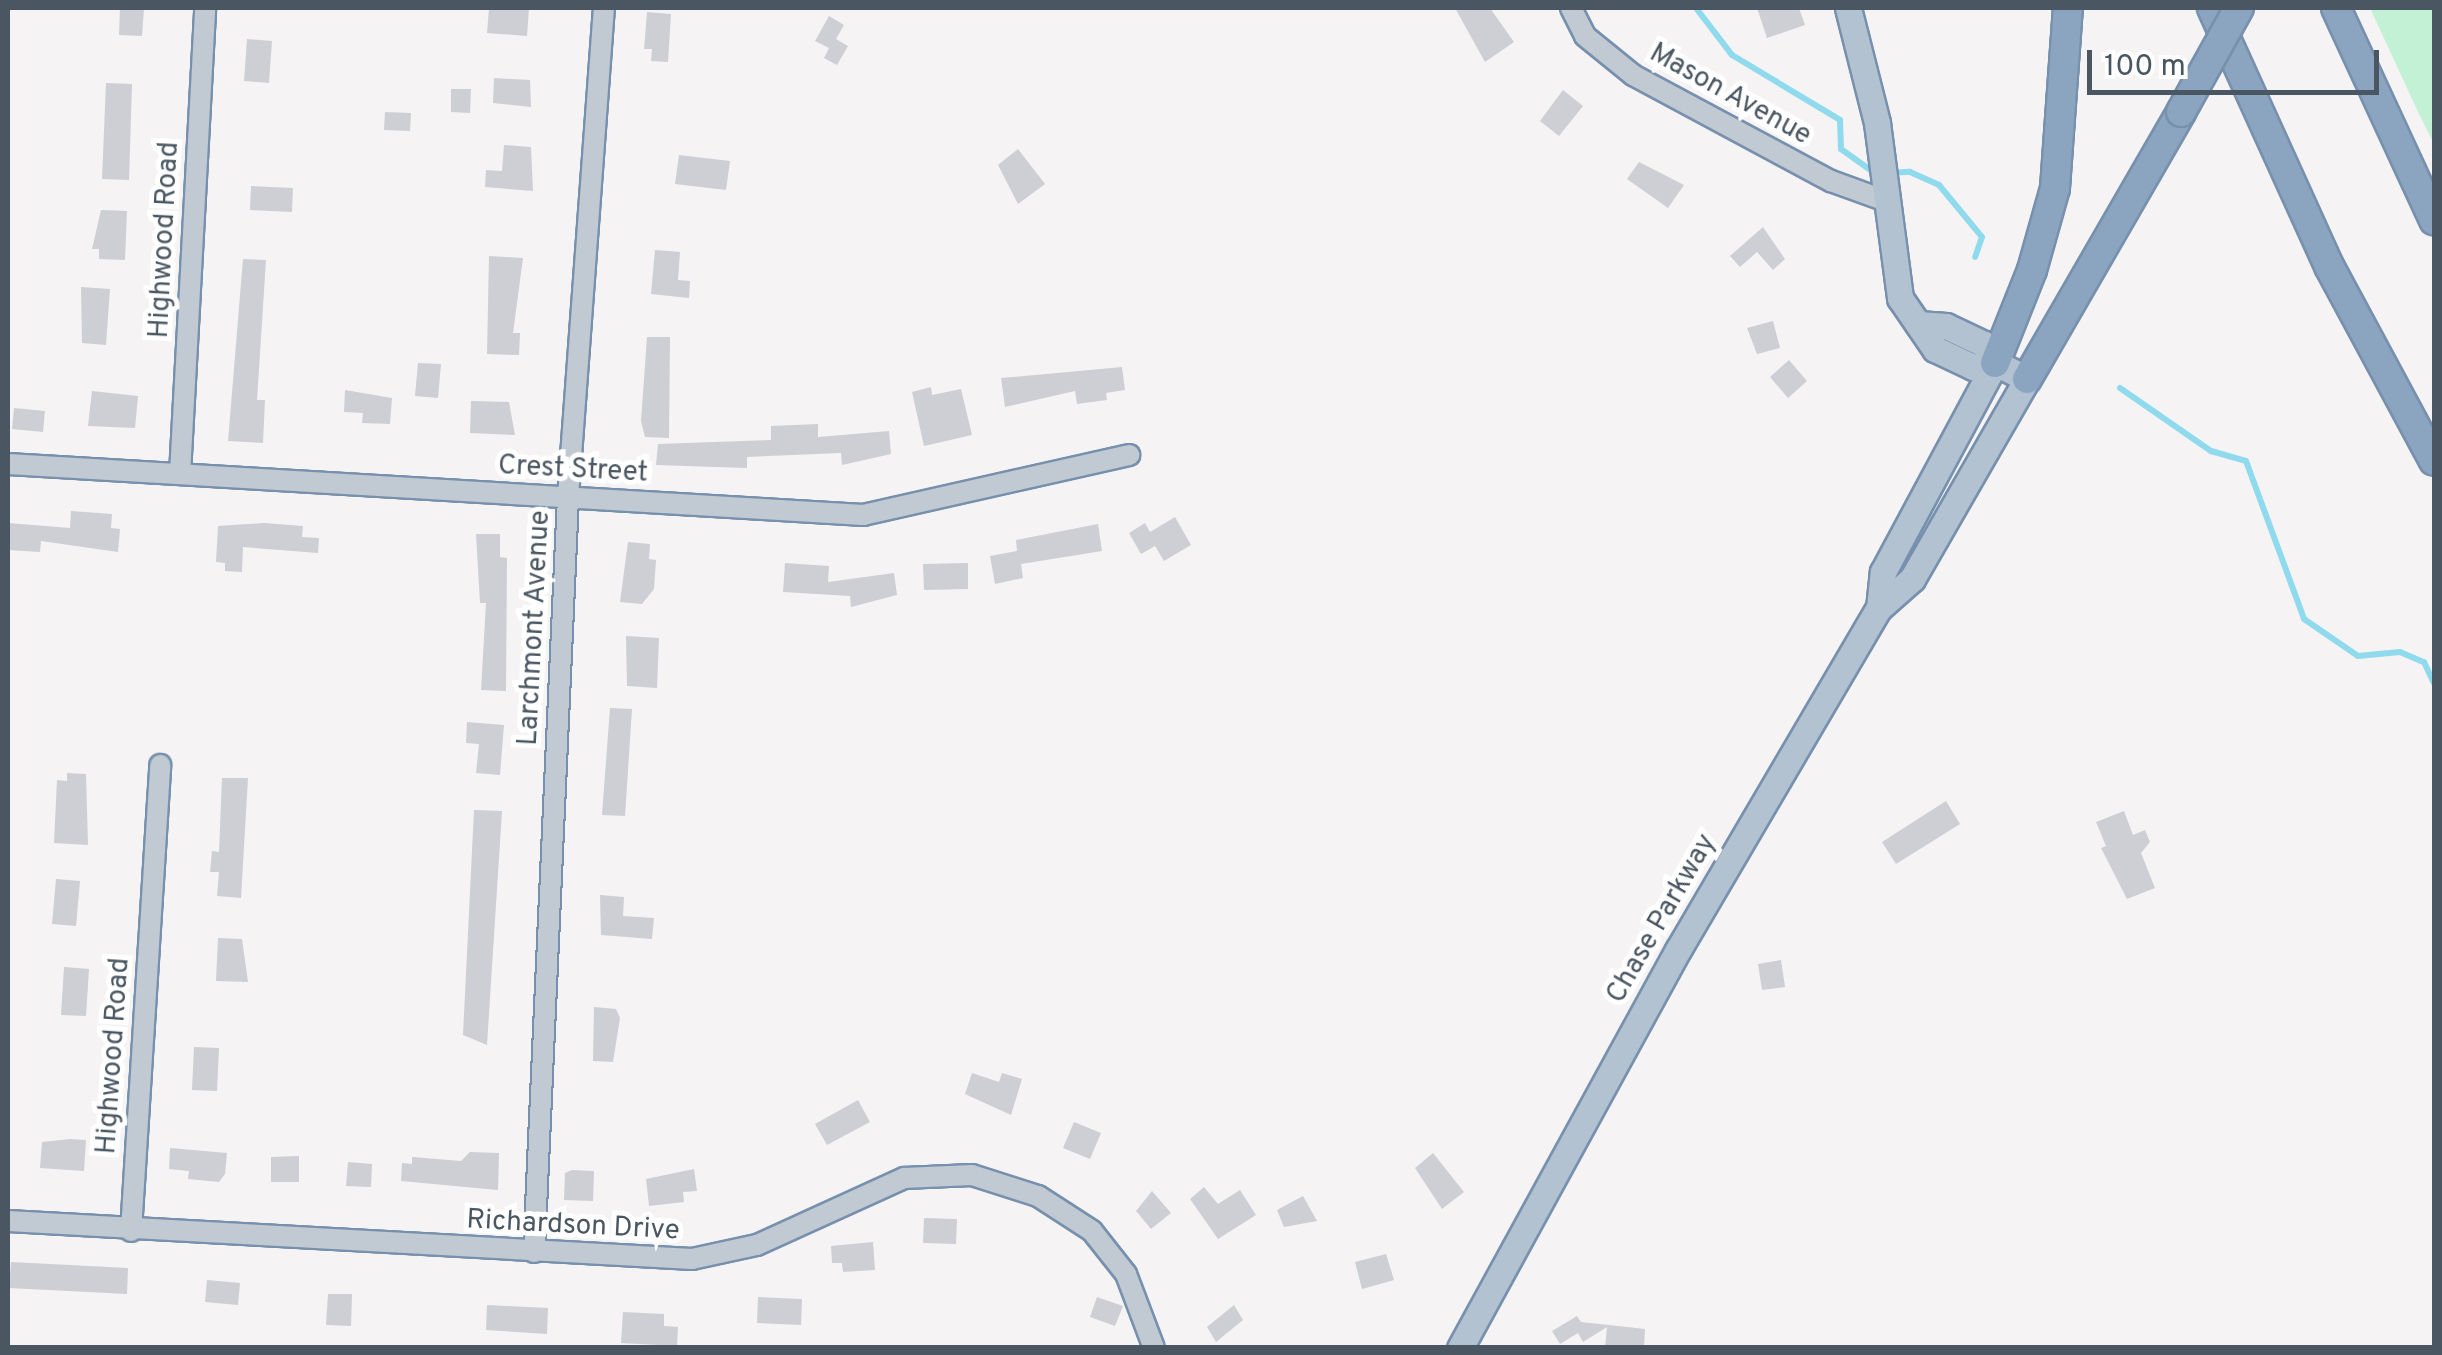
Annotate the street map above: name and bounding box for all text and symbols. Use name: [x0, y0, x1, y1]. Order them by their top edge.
scale bar: [2092, 30, 2384, 92]
street label: Mason Avenue: [1643, 37, 1817, 153]
text: 100 m: [2104, 49, 2186, 86]
street label: Highwood Road: [143, 141, 187, 339]
street label: Crest Street: [497, 449, 649, 491]
street label: Larchmont Avenue: [512, 509, 558, 747]
street label: Chase Parkway: [1600, 828, 1724, 1010]
street label: Highwood Road: [90, 957, 138, 1155]
street label: Richardson Drive: [465, 1204, 681, 1248]

